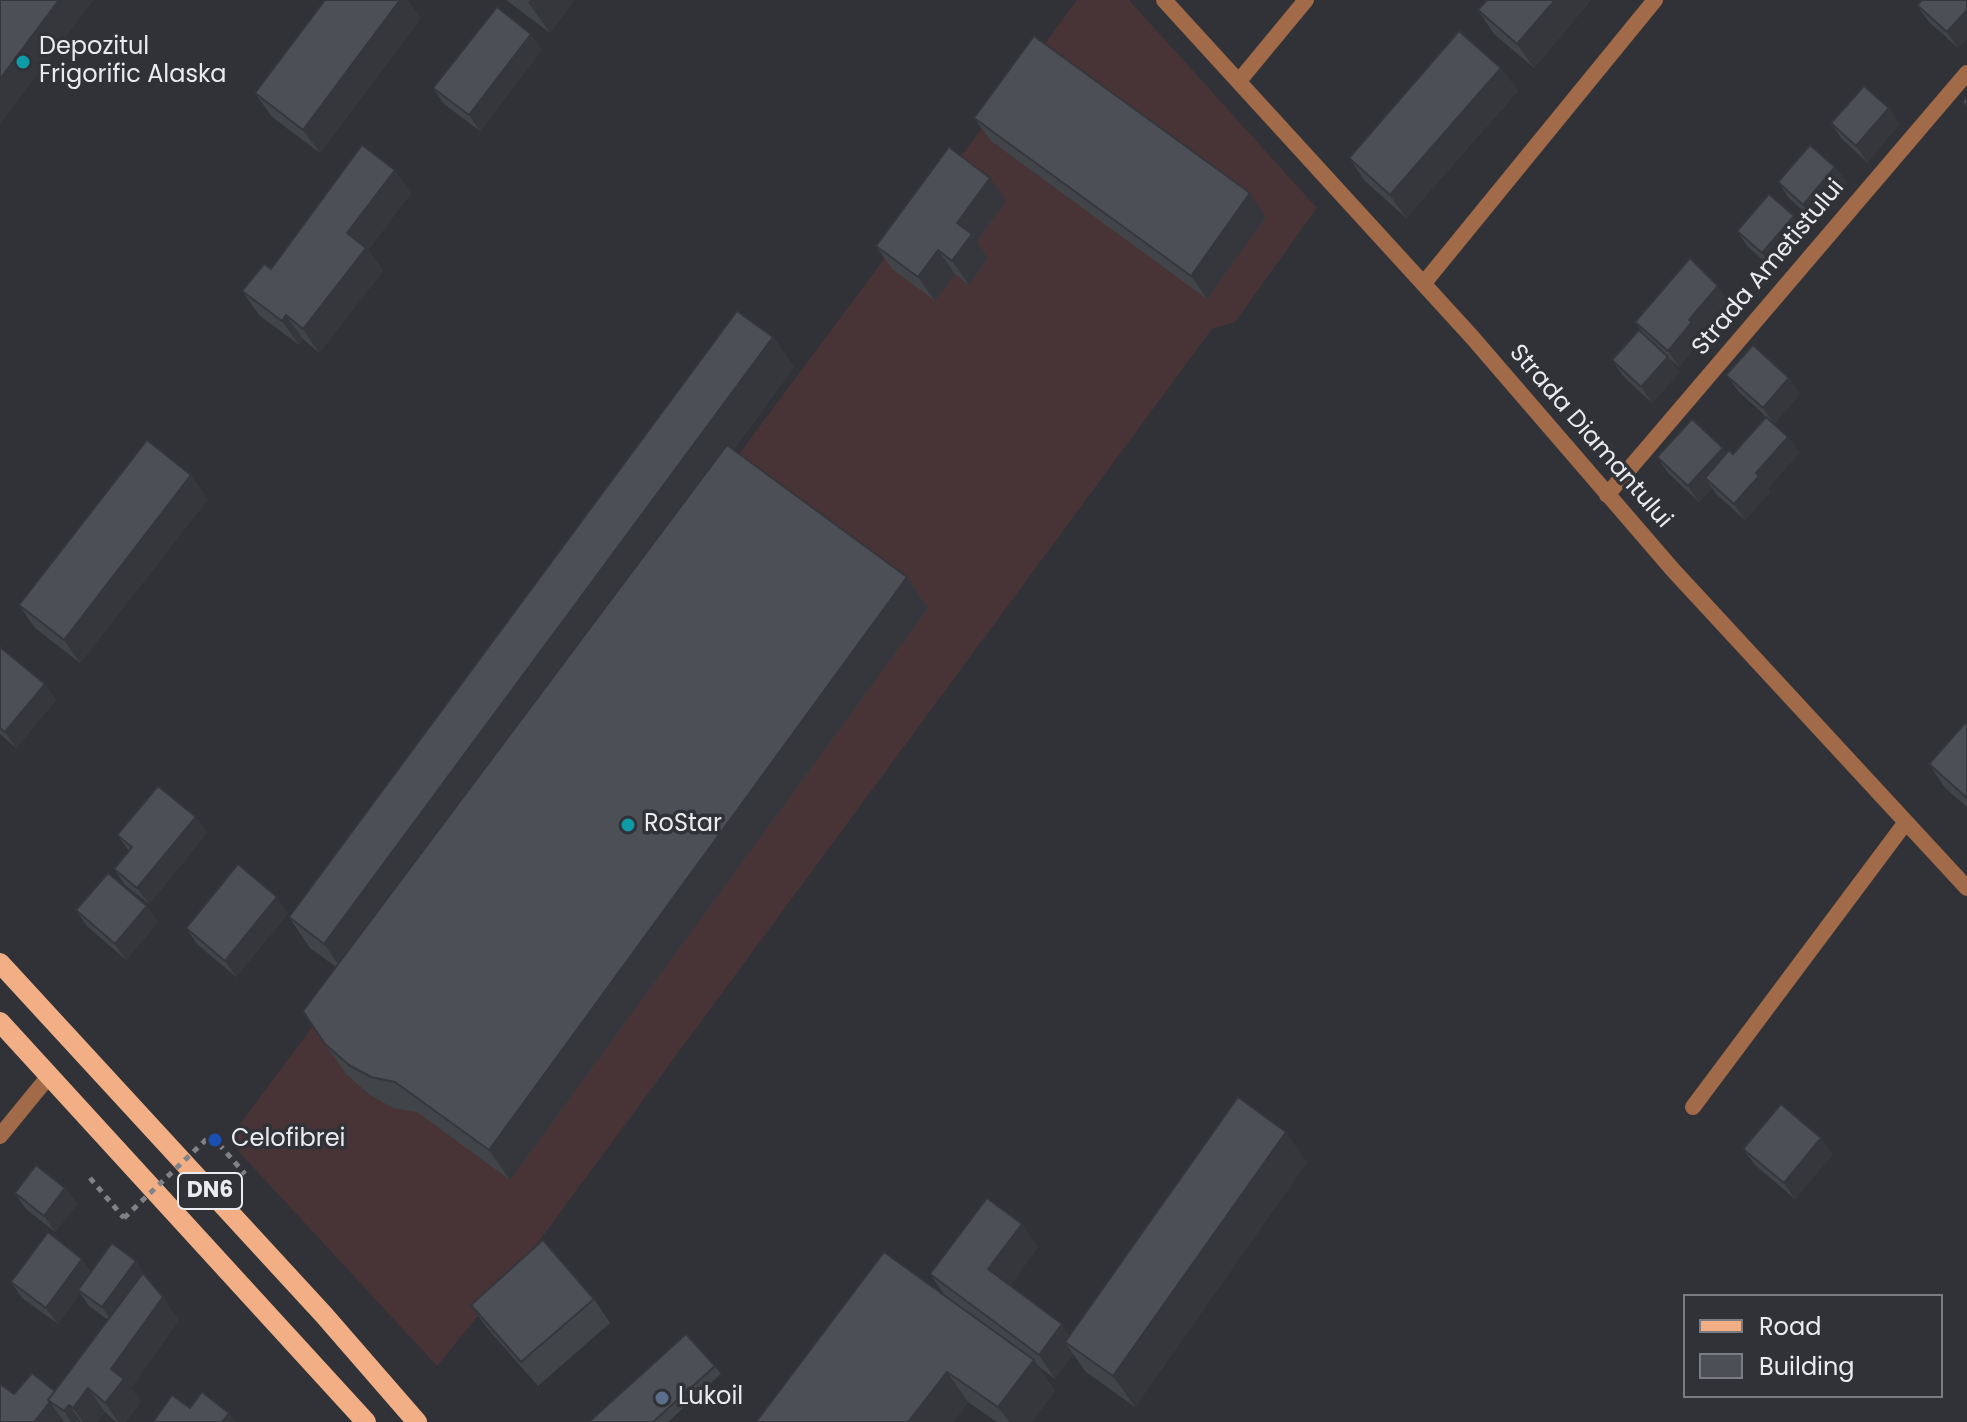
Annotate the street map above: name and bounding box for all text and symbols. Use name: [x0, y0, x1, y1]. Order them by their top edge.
place label: Depozitul Frigorific Alaska: [39, 34, 227, 90]
marker: Depozitul Frigorific Alaska: [14, 53, 32, 71]
street label: Strada Ametistului: [1687, 174, 1851, 362]
street label: Strada Diamantului: [1503, 339, 1677, 535]
place label: RoStar: [644, 811, 722, 839]
marker: RoStar: [619, 816, 637, 834]
place label: Celofibrei: [231, 1126, 345, 1154]
marker: Celofibrei: [206, 1131, 224, 1149]
road number: DN6: [178, 1173, 242, 1209]
legend: [1683, 1294, 1943, 1398]
text: Road: [1759, 1310, 1821, 1343]
text: Building: [1759, 1350, 1855, 1383]
place label: Lukoil: [678, 1384, 743, 1412]
marker: Lukoil: [653, 1389, 671, 1407]

